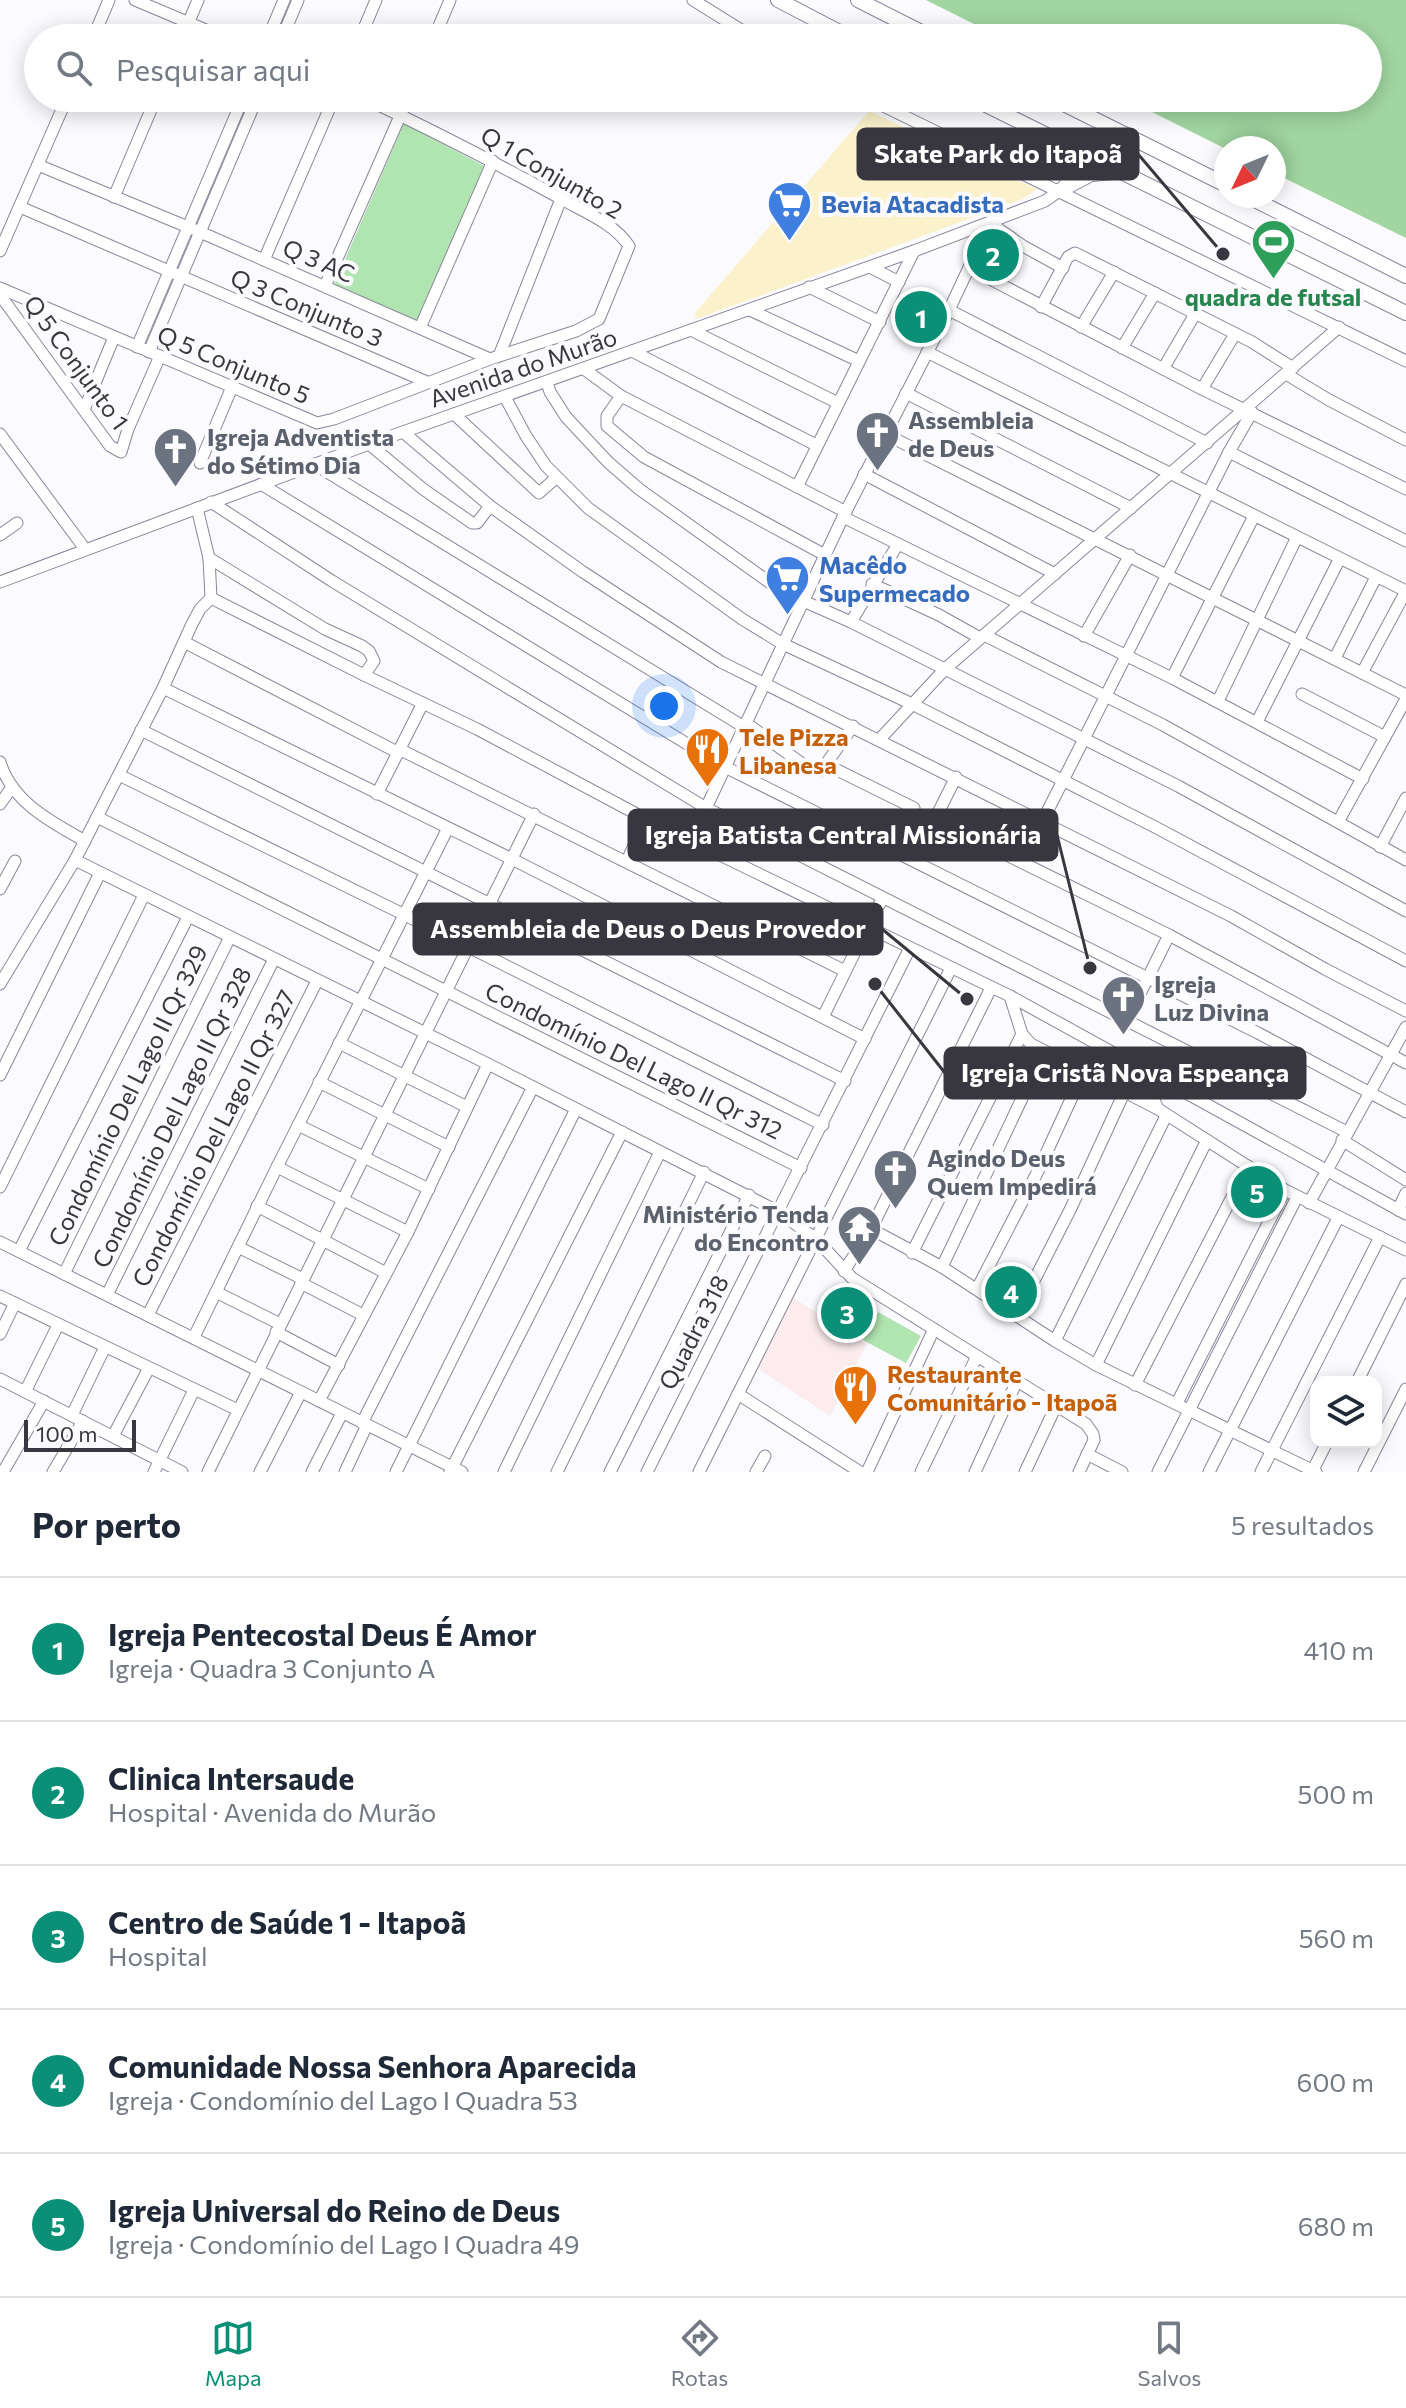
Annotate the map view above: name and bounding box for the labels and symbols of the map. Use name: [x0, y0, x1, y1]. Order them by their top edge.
street label: Q 1 Conjunto 2: [476, 120, 628, 224]
callout: Skate Park do Itapoã: [858, 129, 1138, 179]
north arrow: [1214, 136, 1286, 208]
text: Skate Park do Itapoã: [874, 137, 1122, 168]
supermarket icon: Bevia Atacadista: [766, 179, 814, 242]
place label: Bevia Atacadista: [821, 189, 1004, 218]
sports icon: quadra de futsal: [1249, 218, 1297, 281]
pin: 2: [967, 225, 1019, 285]
street label: Q 3 AC: [279, 232, 359, 288]
street label: Q 3 Conjunto 3: [226, 262, 388, 352]
place label: quadra de futsal: [1185, 282, 1361, 311]
pin: 1: [895, 287, 947, 347]
street label: Q 5 Conjunto 1: [18, 289, 136, 435]
street label: Q 5 Conjunto 5: [153, 319, 315, 409]
street label: Avenida do Murão: [425, 321, 621, 413]
place label: Assembleia de Deus: [908, 405, 1034, 462]
church icon: Assembleia de Deus: [853, 409, 901, 472]
place label: Igreja Adventista do Sétimo Dia: [207, 422, 394, 479]
church icon: Igreja Adventista do Sétimo Dia: [152, 426, 200, 489]
place label: Macêdo Supermecado: [819, 550, 970, 607]
supermarket icon: Macêdo Supermecado: [764, 554, 812, 617]
your location: [644, 686, 684, 726]
place label: Tele Pizza Libanesa: [739, 722, 849, 779]
restaurant icon: Tele Pizza Libanesa: [684, 726, 732, 789]
callout: Igreja Batista Central Missionária: [629, 810, 1057, 860]
text: Igreja Batista Central Missionária: [645, 818, 1041, 849]
callout: Assembleia de Deus o Deus Provedor: [414, 904, 882, 954]
text: Assembleia de Deus o Deus Provedor: [430, 912, 866, 943]
street label: Condomínio Del Lago II Qr 329: [41, 940, 213, 1250]
street label: Condomínio Del Lago II Qr 328: [85, 962, 257, 1272]
place label: Igreja Luz Divina: [1154, 969, 1269, 1026]
church icon: Igreja Luz Divina: [1099, 973, 1147, 1036]
street label: Condomínio Del Lago II Qr 312: [481, 975, 787, 1145]
street label: Condomínio Del Lago II Qr 327: [125, 985, 301, 1291]
callout: Igreja Cristã Nova Espeança: [945, 1048, 1305, 1098]
text: Igreja Cristã Nova Espeança: [961, 1056, 1289, 1087]
place label: Agindo Deus Quem Impedirá: [927, 1143, 1097, 1200]
church icon: Agindo Deus Quem Impedirá: [872, 1147, 920, 1210]
pin: 5: [1231, 1162, 1283, 1222]
place label: Ministério Tenda do Encontro: [642, 1199, 829, 1256]
temple icon: Ministério Tenda do Encontro: [836, 1203, 884, 1266]
pin: 4: [985, 1262, 1037, 1322]
street label: Quadra 318: [652, 1270, 734, 1394]
pin: 3: [821, 1283, 873, 1343]
place label: Restaurante Comunitário - Itapoã: [887, 1359, 1117, 1416]
restaurant icon: Restaurante Comunitário - Itapoã: [832, 1363, 880, 1426]
scale bar: [24, 1416, 136, 1452]

